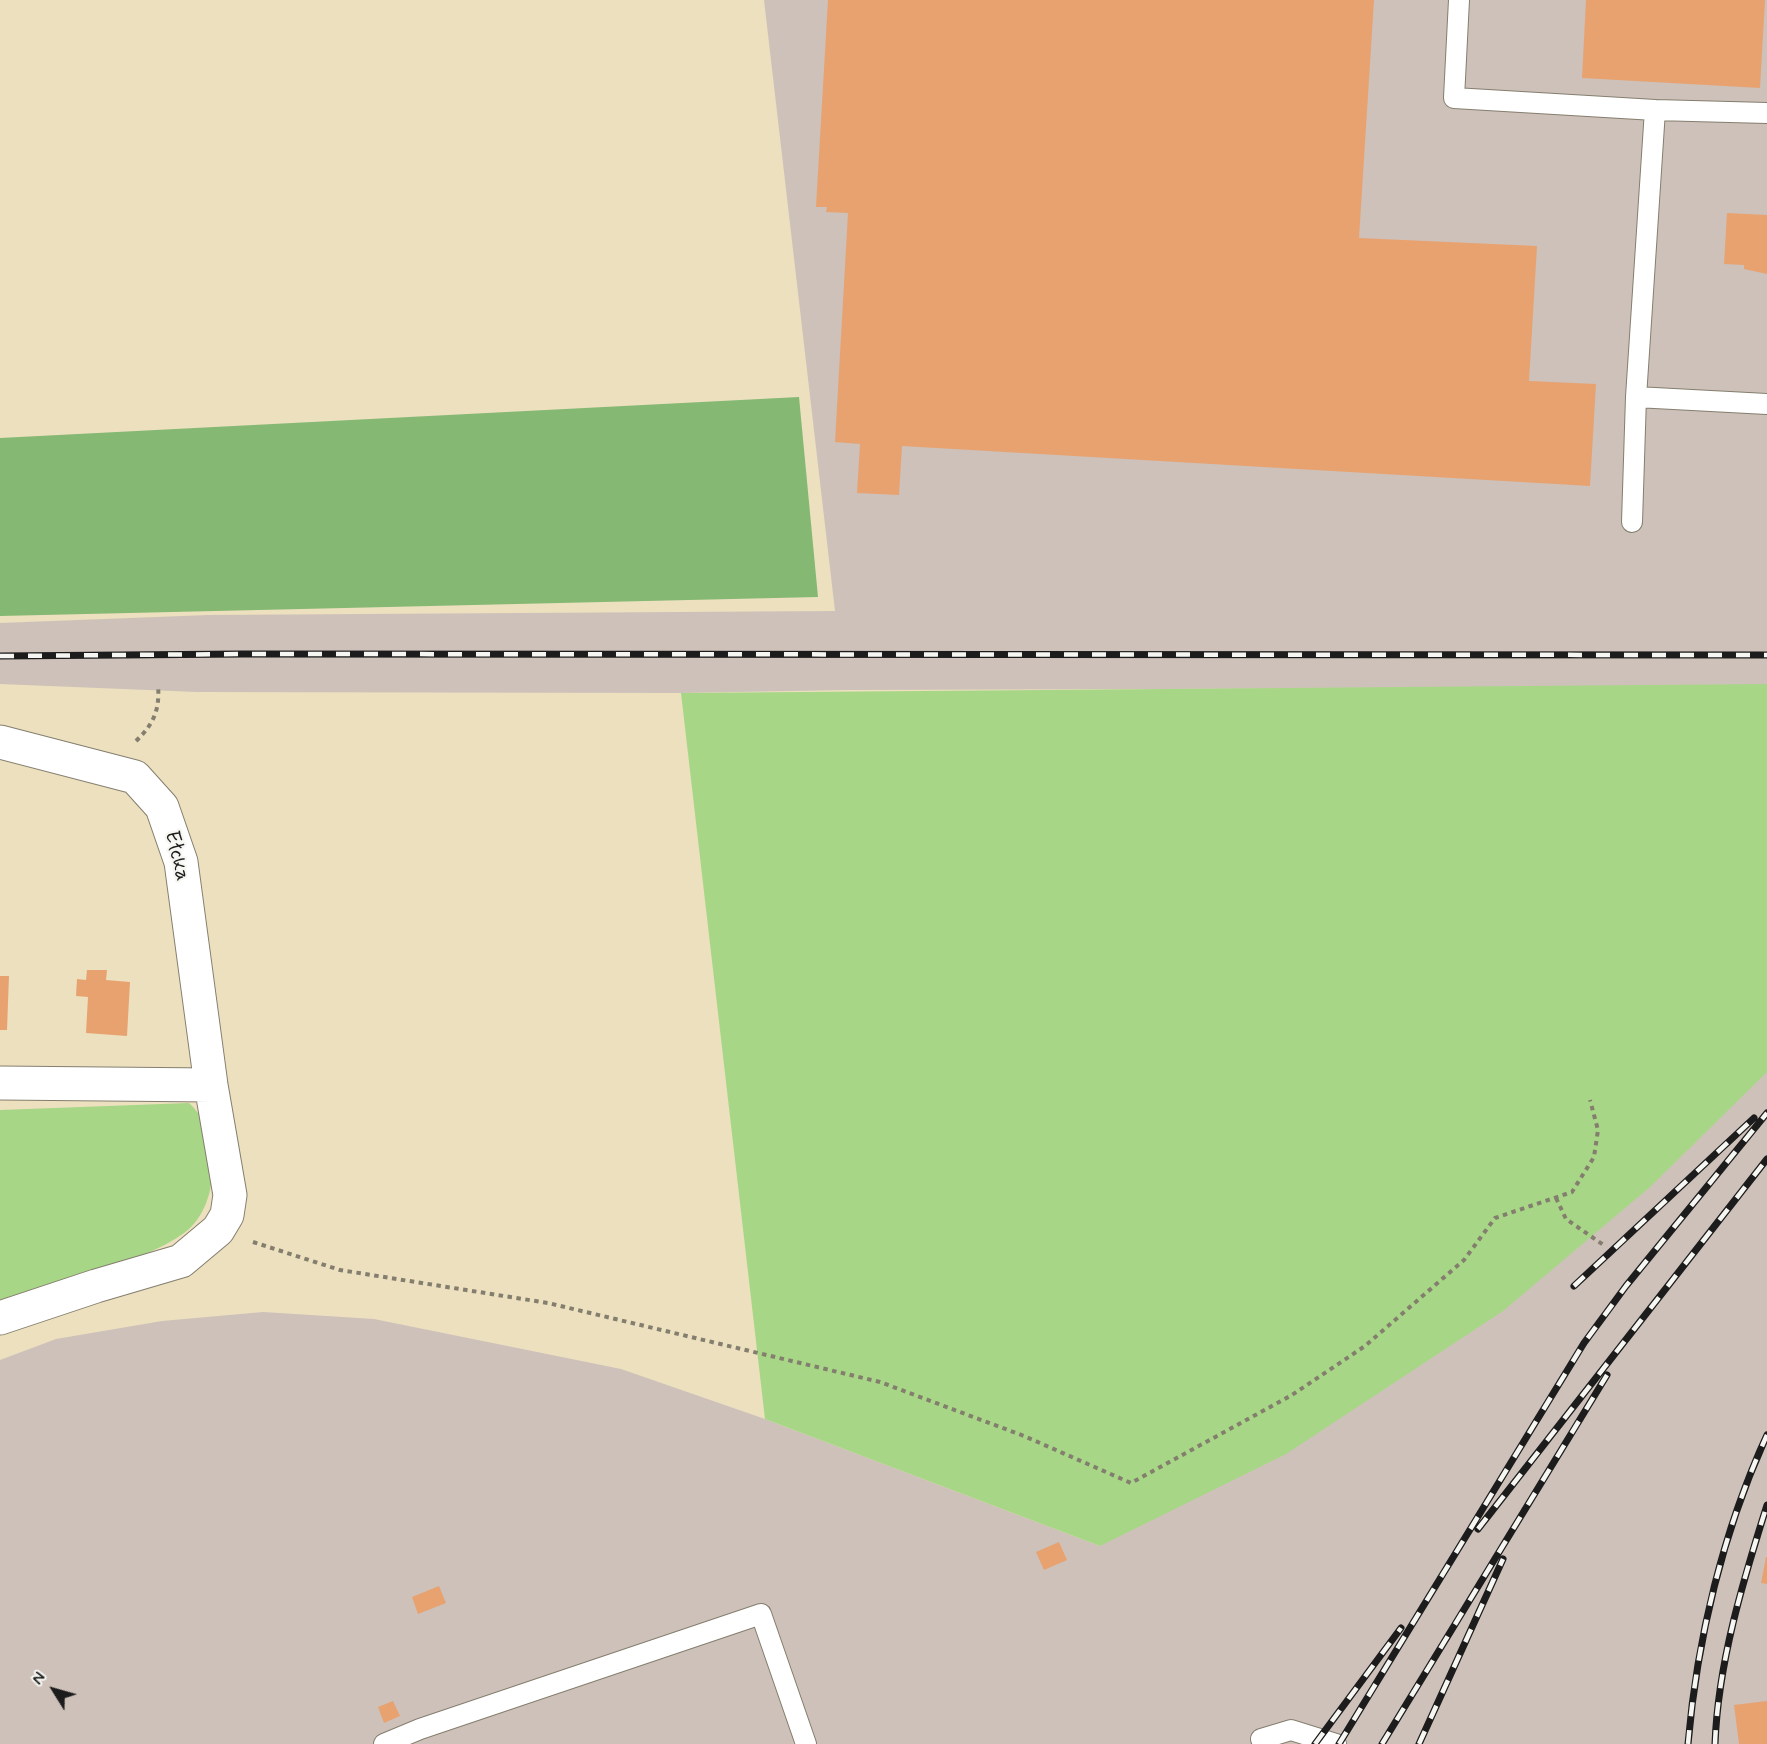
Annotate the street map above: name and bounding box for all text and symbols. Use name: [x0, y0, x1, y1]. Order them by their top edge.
street label: Ełcka: [158, 828, 194, 884]
north arrow: [24, 1660, 84, 1720]
text: N: [28, 1668, 51, 1689]

